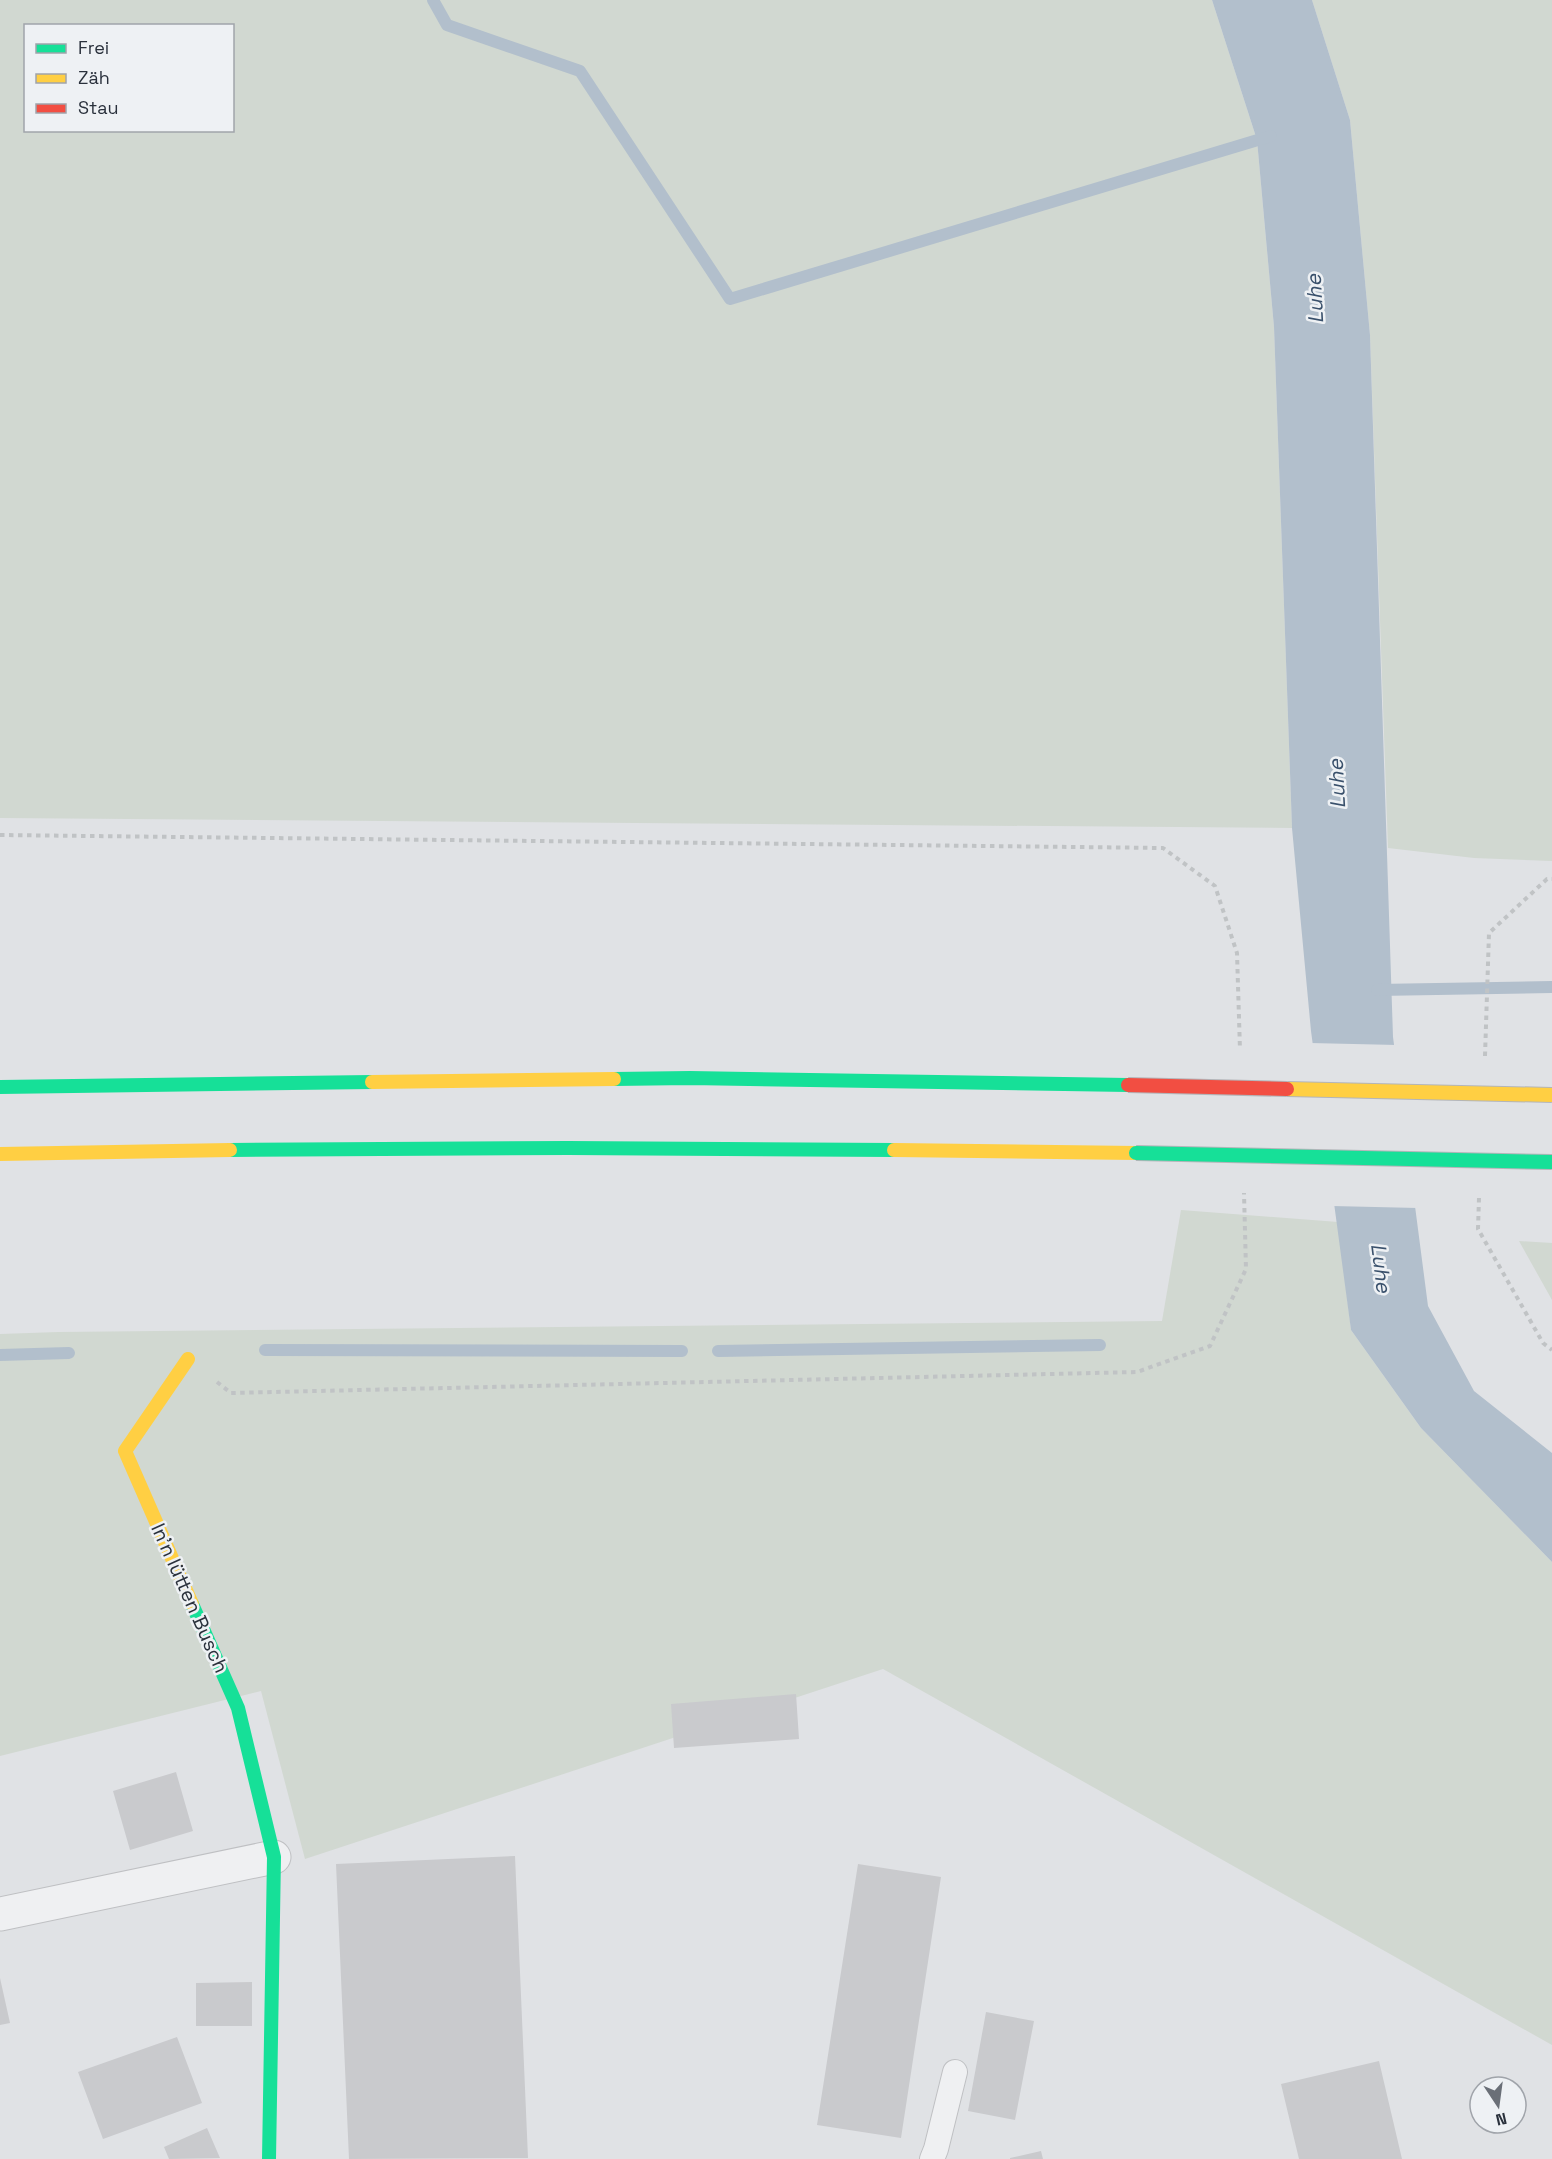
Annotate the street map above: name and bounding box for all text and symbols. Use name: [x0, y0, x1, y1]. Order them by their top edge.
legend: [24, 24, 234, 132]
text: Frei: [78, 36, 109, 59]
text: Zäh: [78, 66, 110, 89]
text: Stau: [78, 96, 118, 119]
water label: Luhe: [1300, 272, 1329, 324]
water label: Luhe: [1322, 757, 1351, 809]
water label: Luhe: [1365, 1242, 1398, 1296]
street label: In'n lütten Busch: [145, 1519, 235, 1677]
north arrow: [1468, 2075, 1528, 2135]
text: N: [1494, 2108, 1509, 2131]

